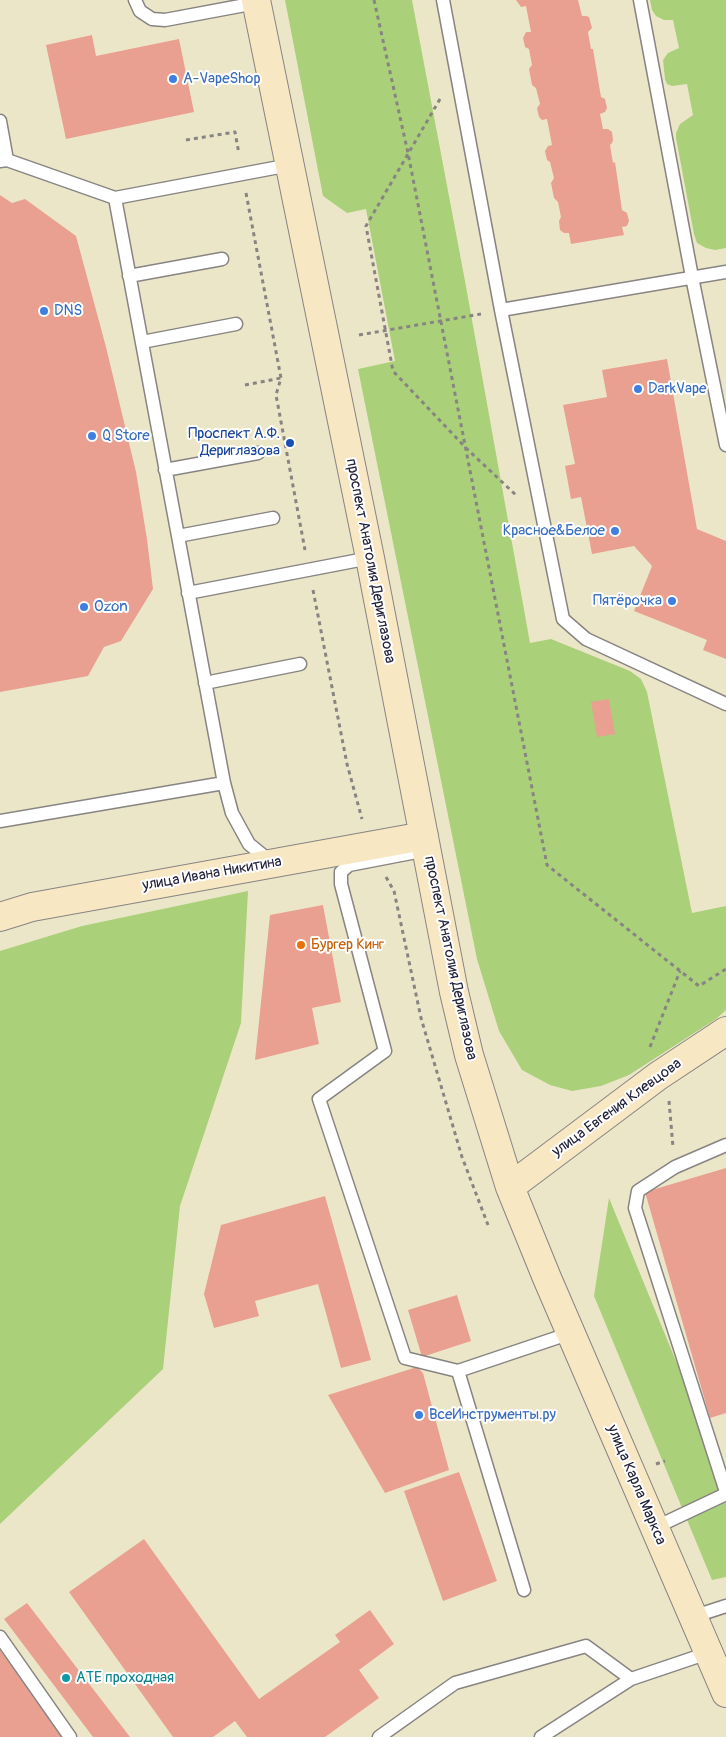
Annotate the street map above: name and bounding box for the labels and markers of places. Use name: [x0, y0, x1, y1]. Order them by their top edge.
place label: A-VapeShop: [183, 70, 261, 88]
marker: A-VapeShop: [167, 73, 179, 85]
place label: DNS: [54, 302, 82, 320]
marker: DNS: [38, 305, 50, 317]
place label: DarkVape: [648, 380, 706, 398]
marker: DarkVape: [632, 383, 644, 395]
place label: Проспект А.Ф. Дериглазова: [188, 425, 280, 460]
place label: Q Store: [102, 427, 150, 445]
marker: Q Store: [86, 430, 98, 442]
marker: Проспект А.Ф. Дериглазова: [284, 437, 296, 449]
place label: Красное&Белое: [503, 522, 605, 540]
marker: Красное&Белое: [609, 525, 621, 537]
place label: Пятёрочка: [593, 592, 662, 610]
marker: Пятёрочка: [666, 595, 678, 607]
place label: Ozon: [94, 598, 128, 616]
marker: Ozon: [78, 601, 90, 613]
place label: Бургер Кинг: [311, 936, 384, 954]
marker: Бургер Кинг: [295, 939, 307, 951]
place label: ВсеИнструменты.ру: [429, 1406, 556, 1424]
marker: ВсеИнструменты.ру: [413, 1409, 425, 1421]
place label: АТЕ проходная: [76, 1669, 174, 1687]
marker: АТЕ проходная: [60, 1672, 72, 1684]

